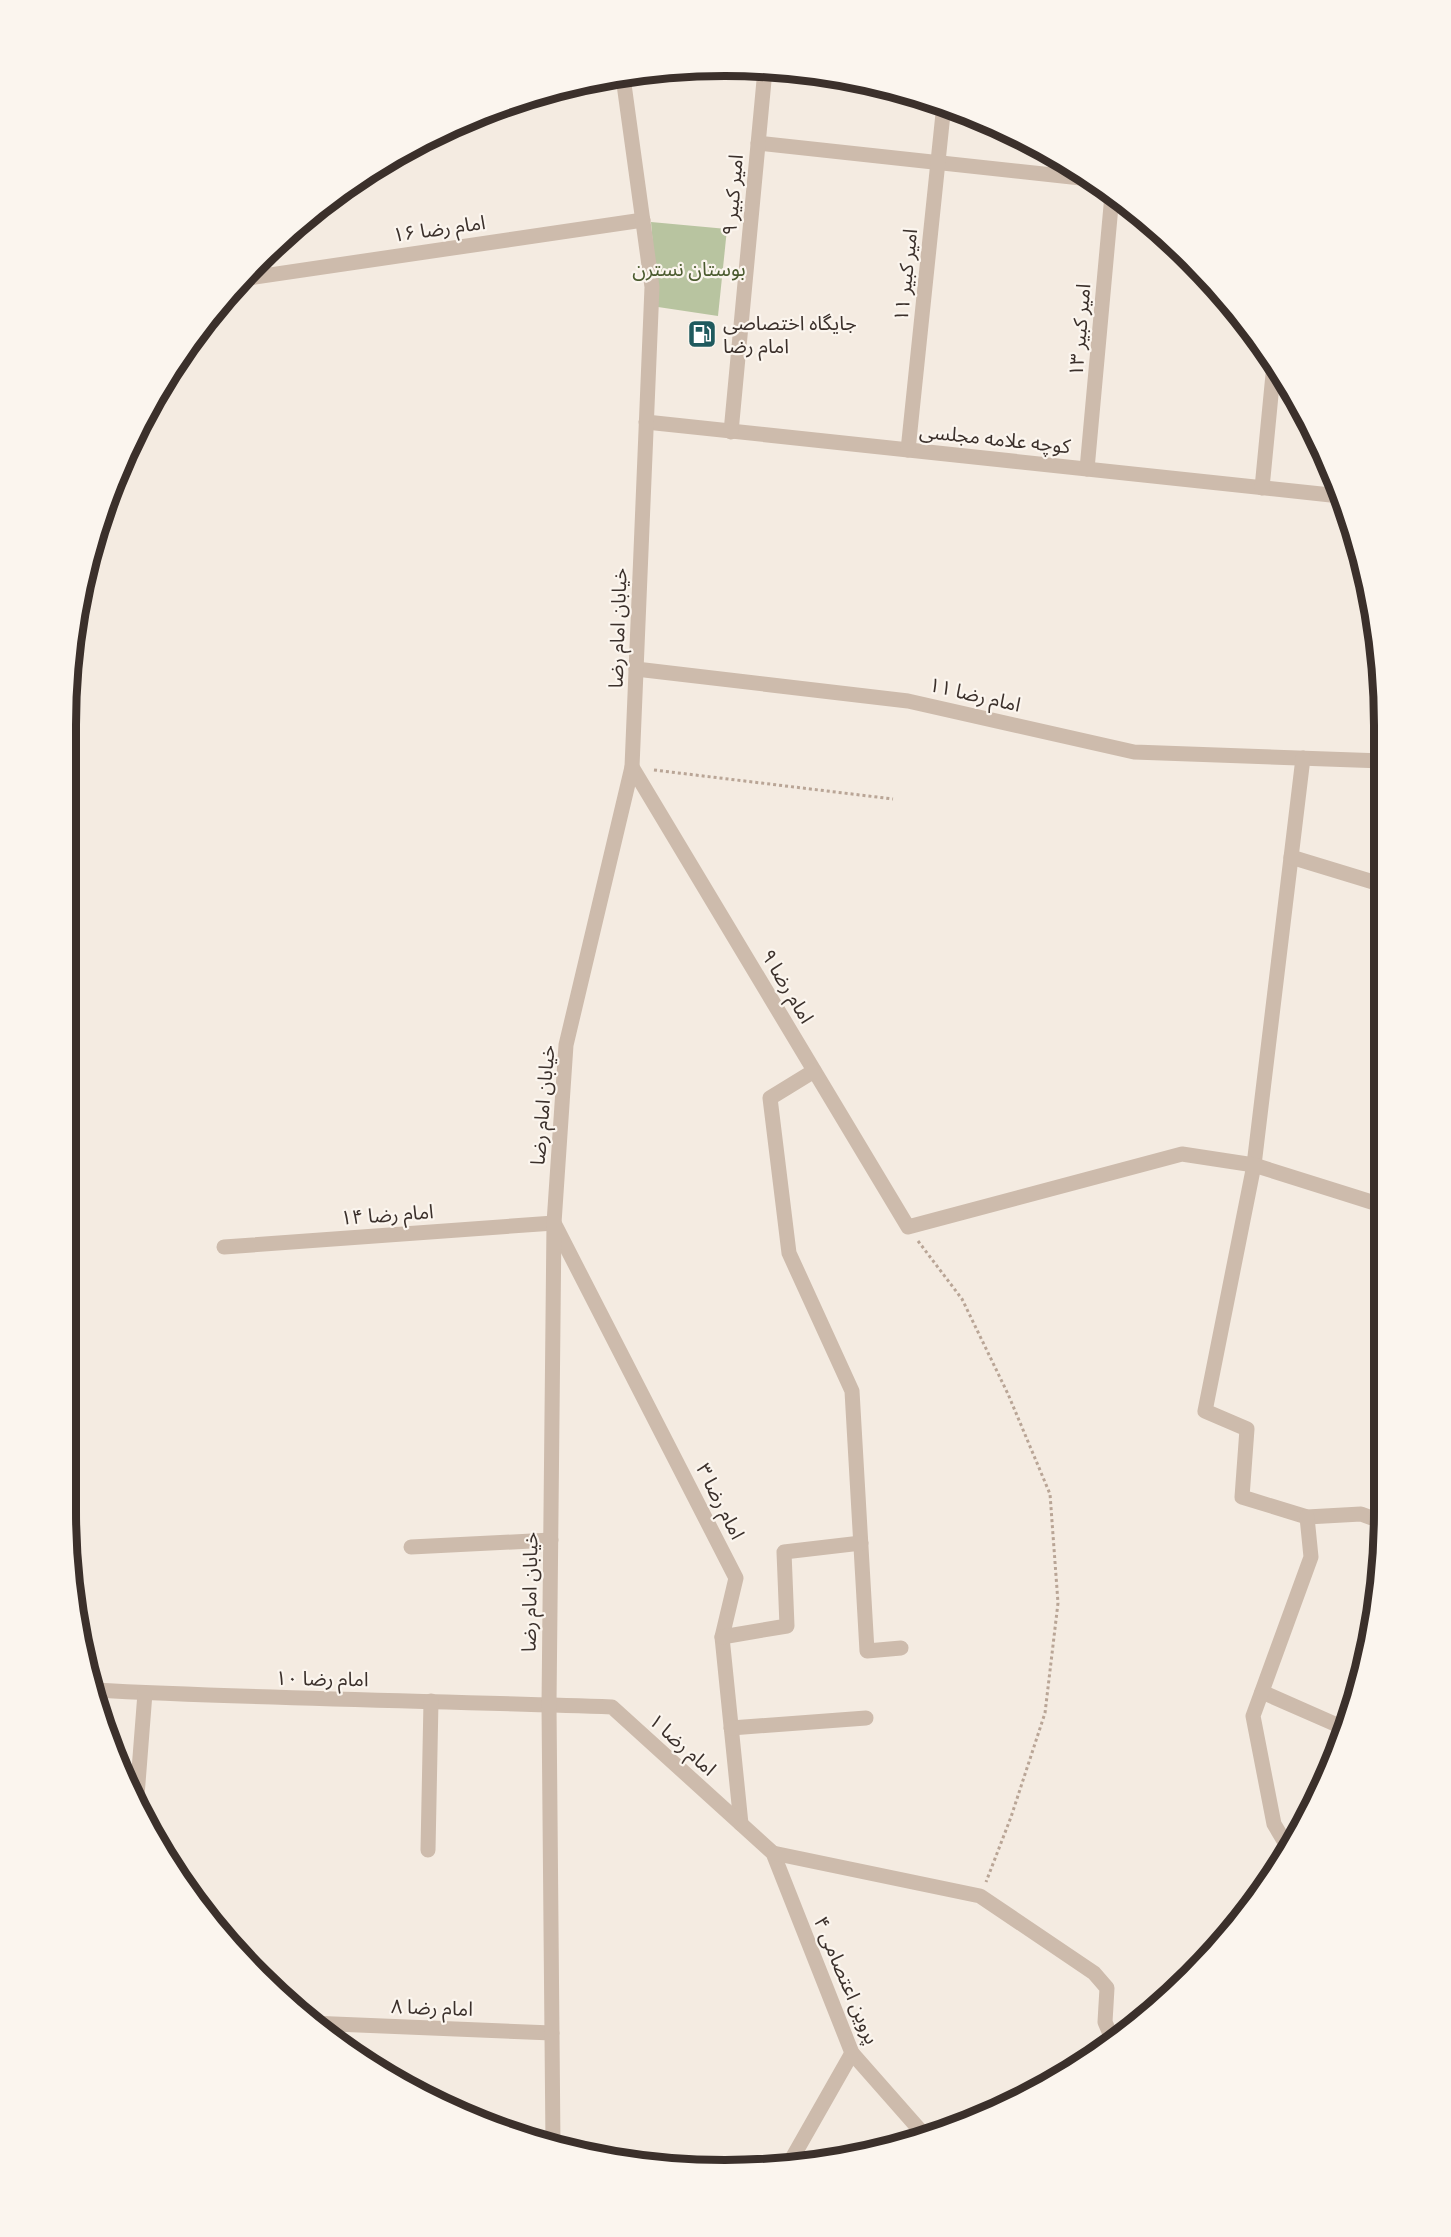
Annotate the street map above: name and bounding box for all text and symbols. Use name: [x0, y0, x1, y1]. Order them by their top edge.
street label: امیر کبیر ۹: [717, 153, 748, 237]
street label: امام رضا ۱۶: [391, 210, 487, 250]
street label: امیر کبیر ۱۱: [889, 227, 922, 323]
park label: بوستان نسترن: [632, 257, 746, 281]
street label: امیر کبیر ۱۳: [1063, 283, 1096, 377]
place label: جایگاه اختصاصی امام رضا: [723, 311, 857, 361]
fuel station icon: جایگاه اختصاصی امام رضا: [686, 318, 718, 350]
street label: کوچه علامه مجلسی: [918, 419, 1072, 459]
street label: خیابان امام رضا: [603, 567, 635, 689]
street label: امام رضا ۱۱: [926, 672, 1023, 720]
street label: امام رضا ۹: [754, 945, 819, 1029]
street label: خیابان امام رضا: [525, 1044, 563, 1166]
street label: امام رضا ۱۴: [340, 1199, 435, 1233]
street label: امام رضا ۳: [689, 1459, 750, 1545]
street label: خیابان امام رضا: [516, 1532, 546, 1653]
street label: امام رضا ۱۰: [275, 1666, 369, 1694]
street label: امام رضا ۱: [642, 1708, 721, 1783]
street label: پروین اعتصامی ۴: [808, 1913, 884, 2048]
street label: امام رضا ۸: [390, 1994, 473, 2024]

